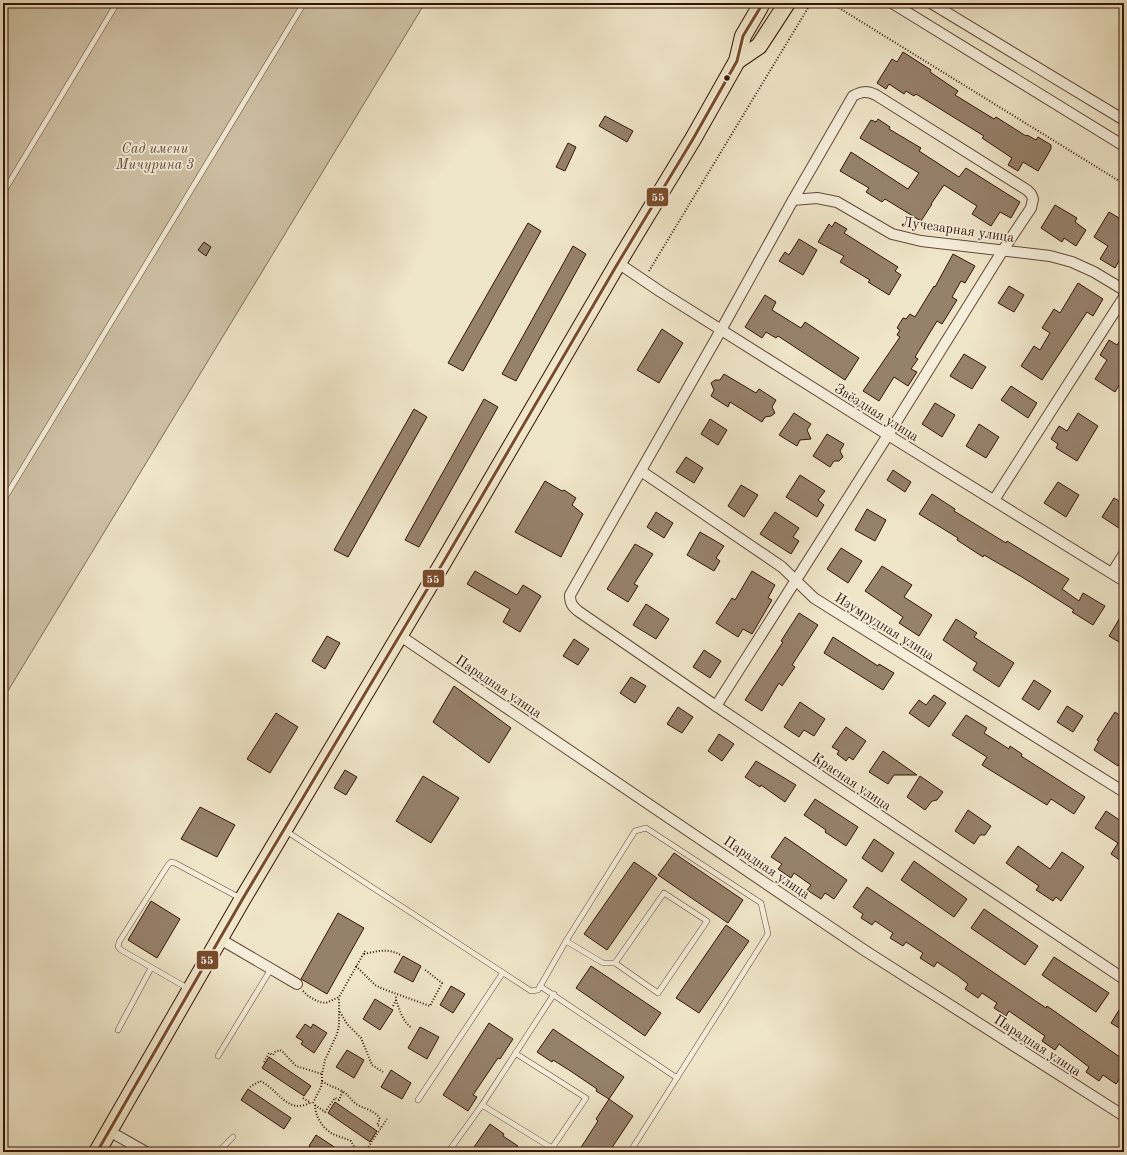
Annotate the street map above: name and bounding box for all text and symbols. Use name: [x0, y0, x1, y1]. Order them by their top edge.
unlabelled marker: [722, 73, 732, 83]
park label: Сад имени Мичурина 3: [115, 142, 194, 173]
line badge: 55: [646, 187, 669, 207]
text: 55: [652, 193, 664, 204]
street label: Лучезарная улица: [901, 215, 1015, 245]
street label: Звёздная улица: [832, 381, 921, 444]
line badge: 55: [422, 569, 445, 588]
text: 55: [427, 575, 439, 586]
street label: Изумрудная улица: [832, 591, 937, 663]
street label: Парадная улица: [453, 653, 544, 721]
street label: Красная улица: [809, 750, 894, 813]
street label: Парадная улица: [721, 834, 812, 902]
line badge: 55: [196, 950, 219, 970]
text: 55: [201, 956, 213, 967]
street label: Парадная улица: [991, 1013, 1084, 1079]

